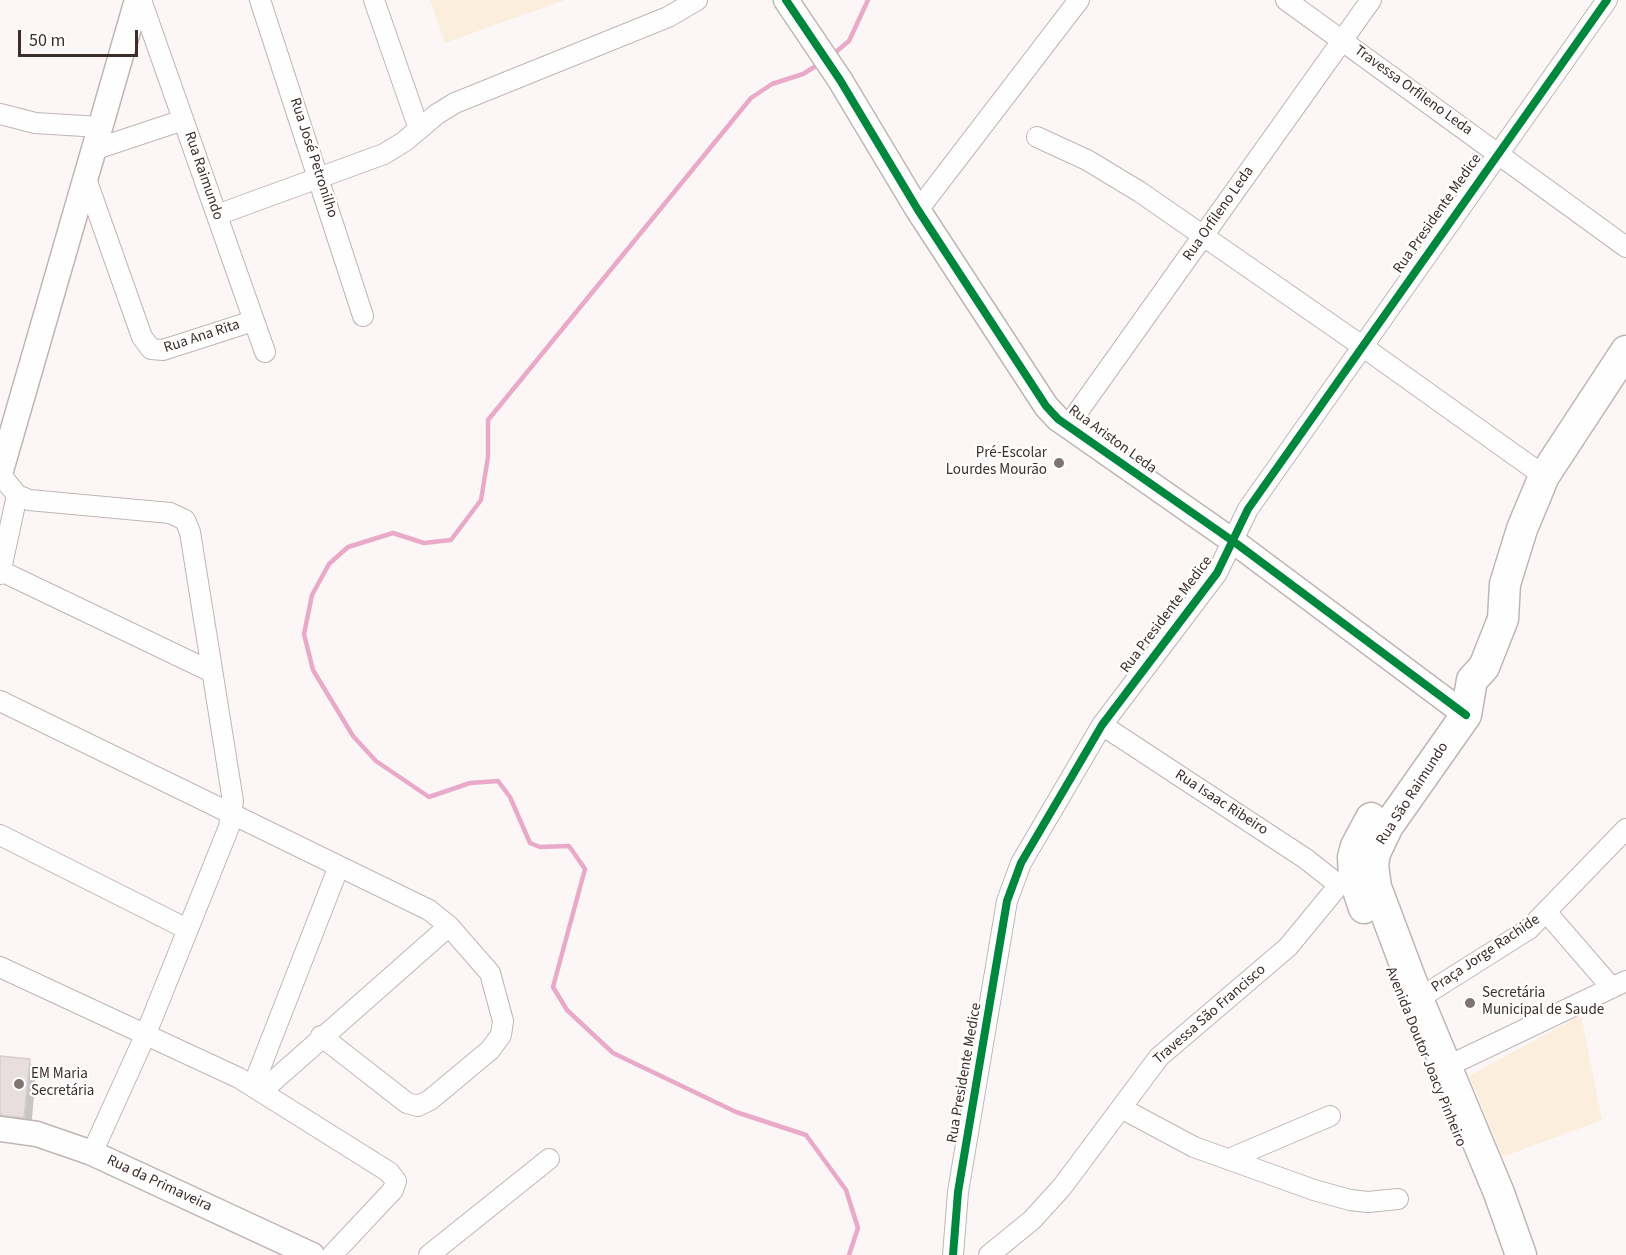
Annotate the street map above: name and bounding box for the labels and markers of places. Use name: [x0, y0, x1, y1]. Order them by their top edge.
place label: Pré-Escolar Lourdes Mourão: [946, 445, 1047, 480]
marker: Pré-Escolar Lourdes Mourão: [1052, 456, 1066, 470]
place label: Secretária Municipal de Saude: [1482, 985, 1604, 1020]
marker: Secretária Municipal de Saude: [1463, 996, 1477, 1010]
place label: EM Maria Secretária: [31, 1066, 94, 1101]
marker: EM Maria Secretária: [12, 1077, 26, 1091]

